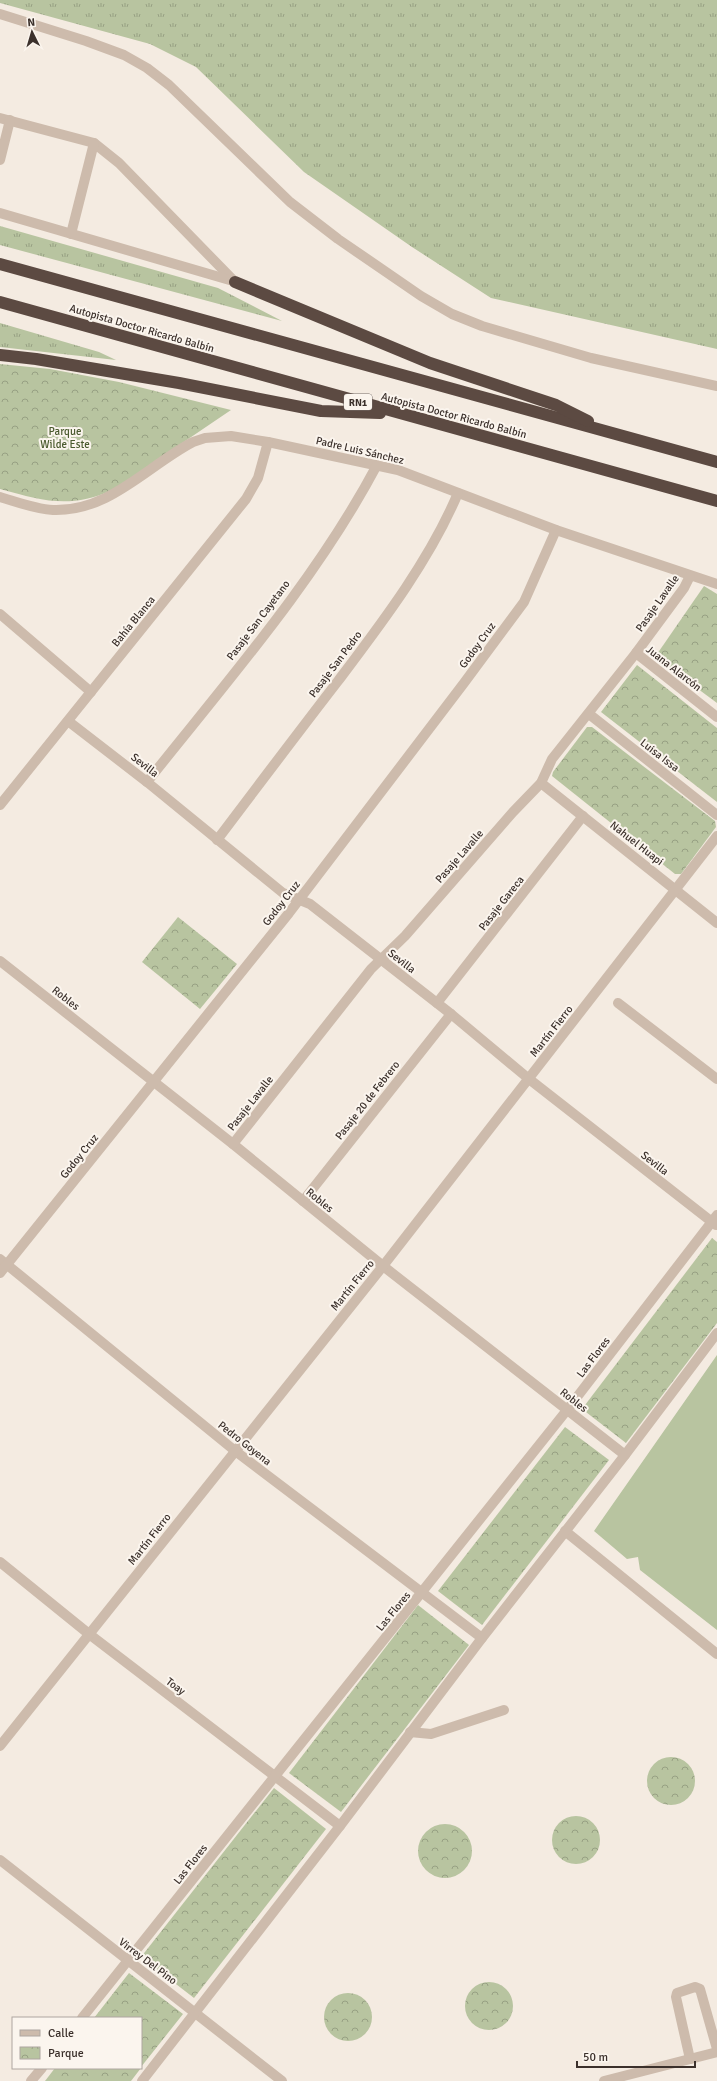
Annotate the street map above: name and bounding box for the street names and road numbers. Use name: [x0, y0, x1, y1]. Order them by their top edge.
street label: Autopista Doctor Ricardo Balbín: [68, 302, 216, 355]
street label: Autopista Doctor Ricardo Balbín: [380, 390, 528, 441]
road number: RN1: [344, 394, 372, 410]
street label: Padre Luis Sánchez: [315, 434, 405, 467]
street label: Pasaje Lavalle: [633, 572, 682, 634]
street label: Pasaje San Cayetano: [224, 578, 293, 663]
street label: Bahía Blanca: [109, 593, 158, 649]
street label: Godoy Cruz: [456, 620, 498, 671]
street label: Pasaje San Pedro: [306, 628, 365, 700]
street label: Juana Alarcón: [643, 643, 704, 694]
street label: Luisa Issa: [638, 736, 682, 775]
street label: Sevilla: [128, 751, 161, 780]
street label: Nahuel Huapi: [607, 819, 666, 868]
street label: Pasaje Lavalle: [433, 827, 486, 886]
street label: Pasaje Gareca: [476, 873, 527, 933]
street label: Godoy Cruz: [260, 878, 303, 928]
street label: Sevilla: [385, 947, 418, 976]
street label: Robles: [49, 984, 82, 1013]
street label: Martín Fierro: [527, 1003, 576, 1060]
street label: Pasaje 20 de Febrero: [333, 1058, 402, 1142]
street label: Pasaje Lavalle: [225, 1073, 276, 1133]
street label: Godoy Cruz: [58, 1131, 101, 1181]
street label: Sevilla: [638, 1149, 671, 1178]
street label: Robles: [303, 1185, 336, 1215]
street label: Martín Fierro: [328, 1257, 377, 1313]
street label: Las Flores: [574, 1334, 613, 1380]
street label: Robles: [557, 1386, 590, 1415]
street label: Pedro Goyena: [215, 1419, 274, 1468]
street label: Martín Fierro: [125, 1511, 174, 1568]
street label: Las Flores: [373, 1589, 413, 1634]
street label: Toay: [163, 1675, 189, 1698]
street label: Las Flores: [171, 1842, 210, 1887]
street label: Virrey Del Pino: [116, 1935, 180, 1988]

